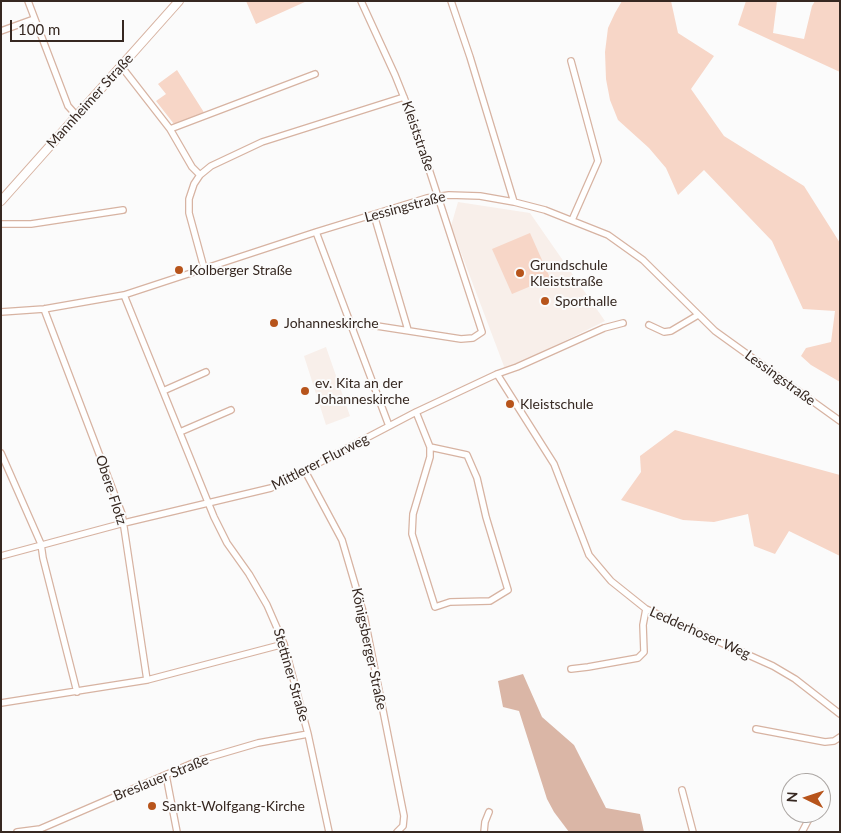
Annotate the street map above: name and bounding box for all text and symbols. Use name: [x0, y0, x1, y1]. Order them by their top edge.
scale bar: [12, 10, 126, 42]
text: 100 m: [18, 20, 60, 38]
street label: Mannheimer Straße: [43, 50, 137, 152]
street label: Kleiststraße: [398, 99, 438, 173]
street label: Lessingstraße: [363, 188, 447, 226]
place label: Grundschule Kleiststraße: [530, 257, 608, 290]
place label: Kolberger Straße: [189, 262, 292, 278]
marker: Kolberger Straße: [173, 264, 185, 276]
marker: Grundschule Kleiststraße: [514, 267, 526, 279]
place label: Sporthalle: [555, 293, 617, 309]
marker: Sporthalle: [539, 295, 551, 307]
place label: Johanneskirche: [284, 315, 379, 331]
marker: Johanneskirche: [268, 317, 280, 329]
street label: Lessingstraße: [741, 347, 819, 409]
place label: ev. Kita an der Johanneskirche: [315, 375, 410, 408]
marker: ev. Kita an der Johanneskirche: [299, 385, 311, 397]
place label: Kleistschule: [520, 396, 593, 412]
marker: Kleistschule: [504, 398, 516, 410]
street label: Mittlerer Flurweg: [269, 430, 371, 494]
street label: Obere Flotz: [92, 453, 130, 527]
street label: Königsberger Straße: [348, 586, 390, 712]
street label: Ledderhoser Weg: [647, 603, 753, 663]
street label: Stettiner Straße: [270, 626, 312, 724]
street label: Breslauer Straße: [111, 751, 211, 805]
north arrow: [781, 773, 831, 823]
text: N: [783, 791, 800, 803]
place label: Sankt-Wolfgang-Kirche: [162, 798, 305, 814]
marker: Sankt-Wolfgang-Kirche: [146, 800, 158, 812]

